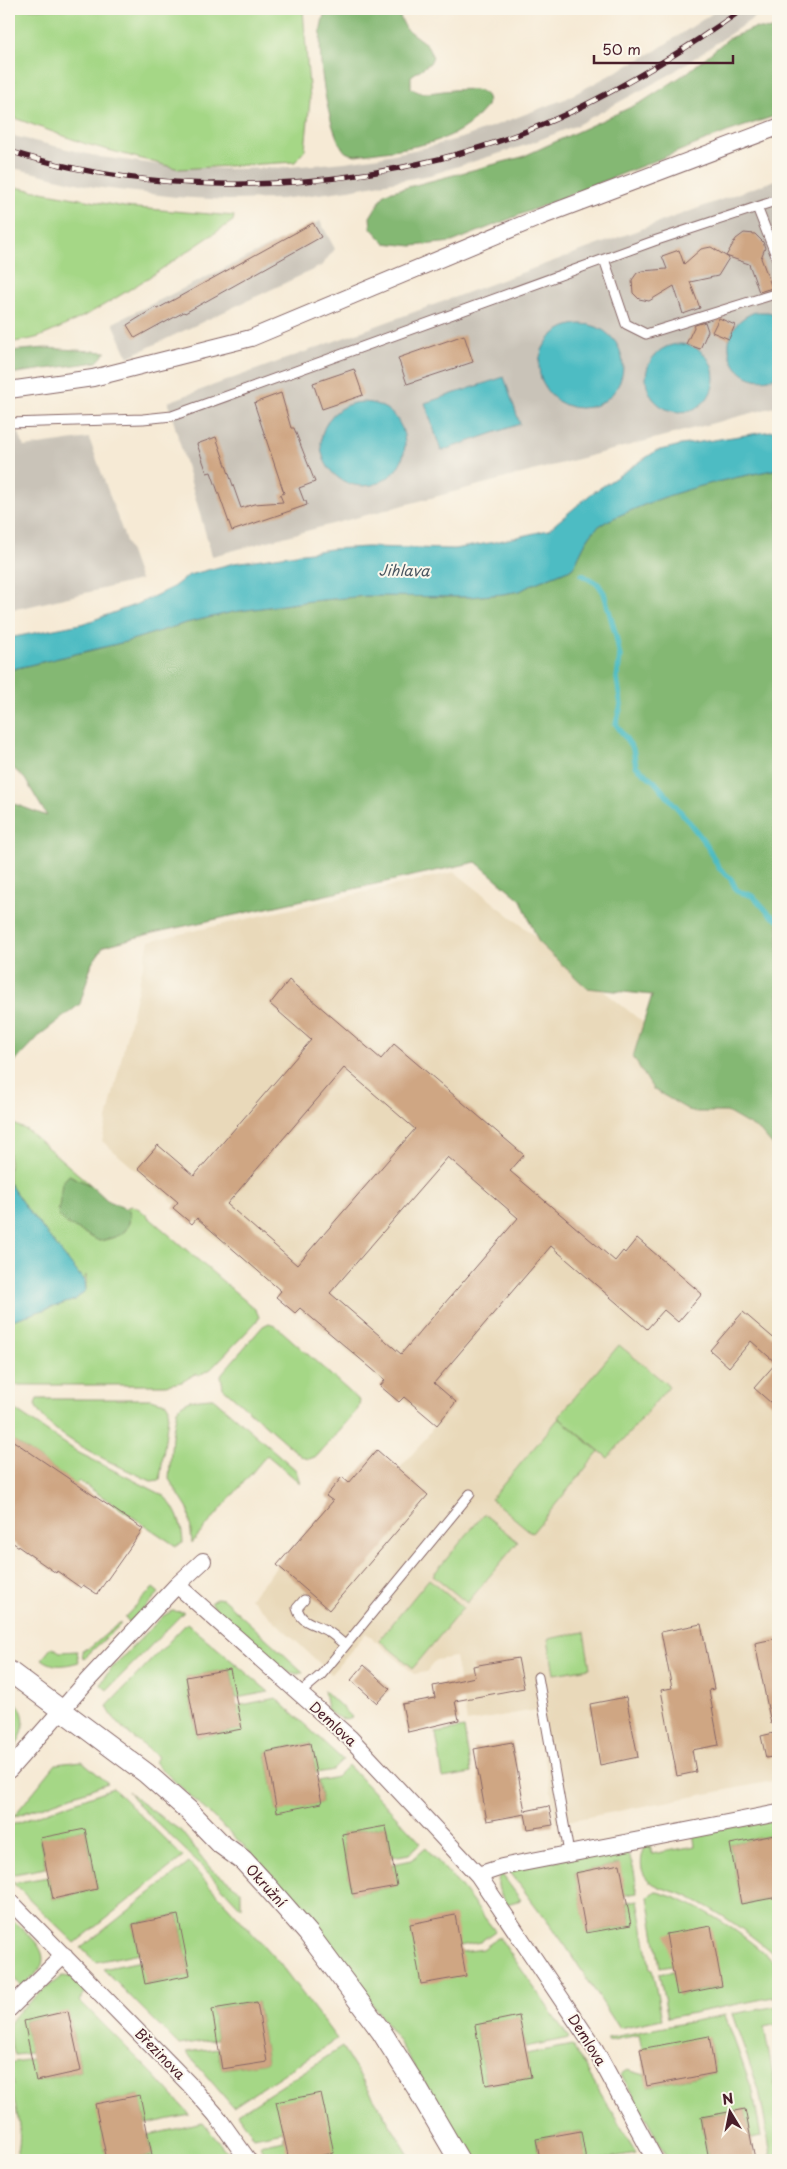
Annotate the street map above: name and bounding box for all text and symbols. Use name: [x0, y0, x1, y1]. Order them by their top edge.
scale bar: [594, 32, 733, 64]
text: 50 m: [602, 37, 641, 60]
water label: Jihlava: [378, 558, 430, 581]
street label: Demlova: [305, 1696, 362, 1751]
street label: Okružní: [241, 1859, 292, 1912]
street label: Demlova: [563, 2010, 612, 2070]
street label: Březinova: [130, 2023, 191, 2085]
north arrow: [704, 2086, 754, 2136]
text: N: [720, 2087, 735, 2110]

